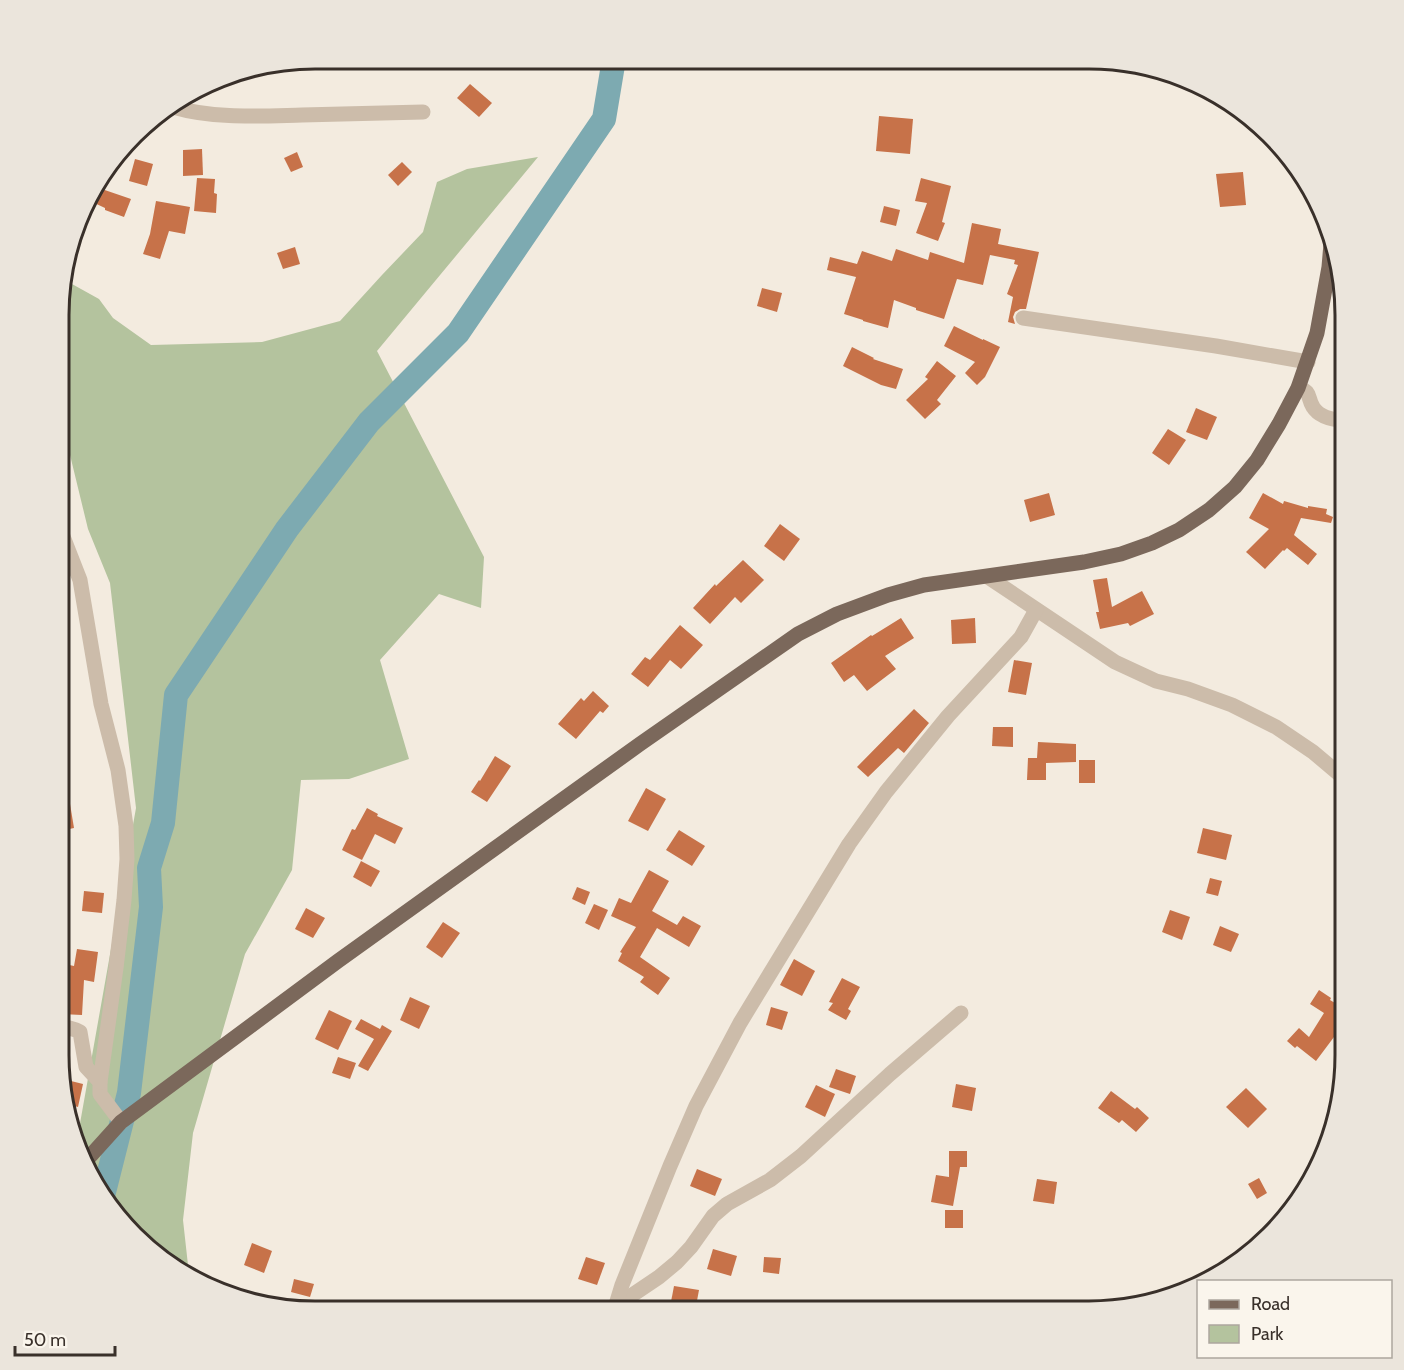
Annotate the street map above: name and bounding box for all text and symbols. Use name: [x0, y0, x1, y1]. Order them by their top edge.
legend: [1197, 1280, 1392, 1358]
text: Road: [1251, 1293, 1290, 1315]
scale bar: [15, 1319, 116, 1357]
text: Park: [1251, 1323, 1284, 1345]
text: 50 m: [24, 1329, 66, 1351]

